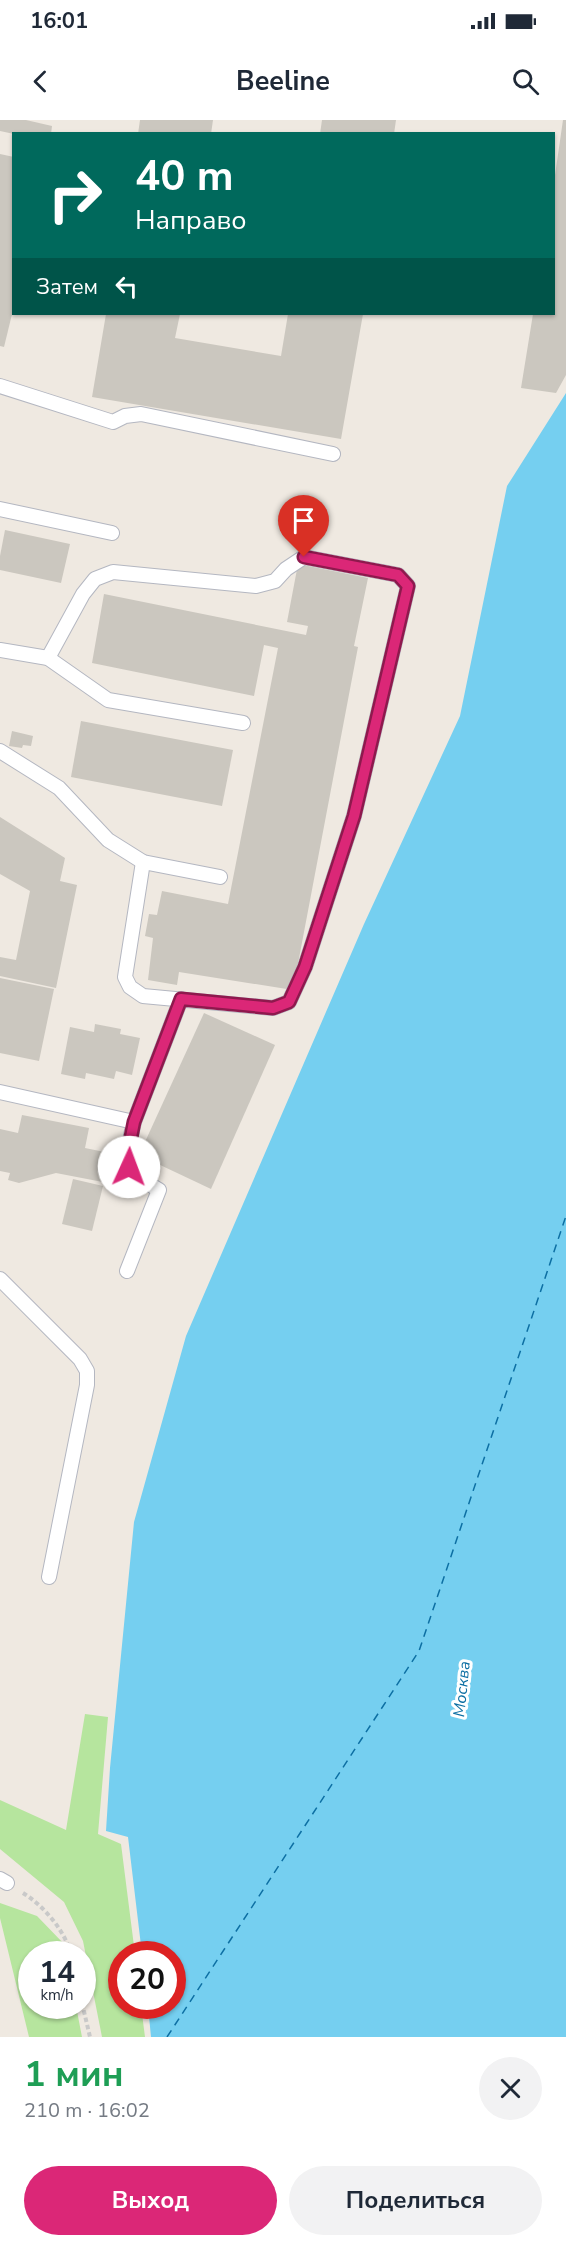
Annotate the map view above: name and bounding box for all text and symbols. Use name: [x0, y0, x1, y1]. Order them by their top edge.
text: 16:01: [30, 6, 88, 36]
text: Beeline: [236, 63, 330, 100]
icon: back: [24, 65, 57, 98]
icon: search: [509, 65, 542, 98]
text: 40 m: [135, 148, 234, 205]
icon: right: [36, 156, 114, 234]
text: Направо: [135, 202, 246, 239]
icon: left: [110, 270, 143, 303]
text: Затем: [36, 272, 98, 302]
pin: [278, 495, 329, 557]
icon: arrive: [287, 504, 320, 537]
position arrow: [97, 1135, 161, 1199]
water label: Москва: [448, 1660, 476, 1718]
speed limit sign: 20: [108, 1941, 186, 2019]
text: 14: [39, 1952, 75, 1993]
text: km/h: [40, 1985, 74, 2005]
text: 1 мин: [24, 2050, 124, 2099]
button: close: [479, 2057, 542, 2120]
text: 210 m · 16:02: [24, 2097, 150, 2124]
button: Выход: [24, 2166, 277, 2235]
button: Поделиться: [289, 2166, 542, 2235]

